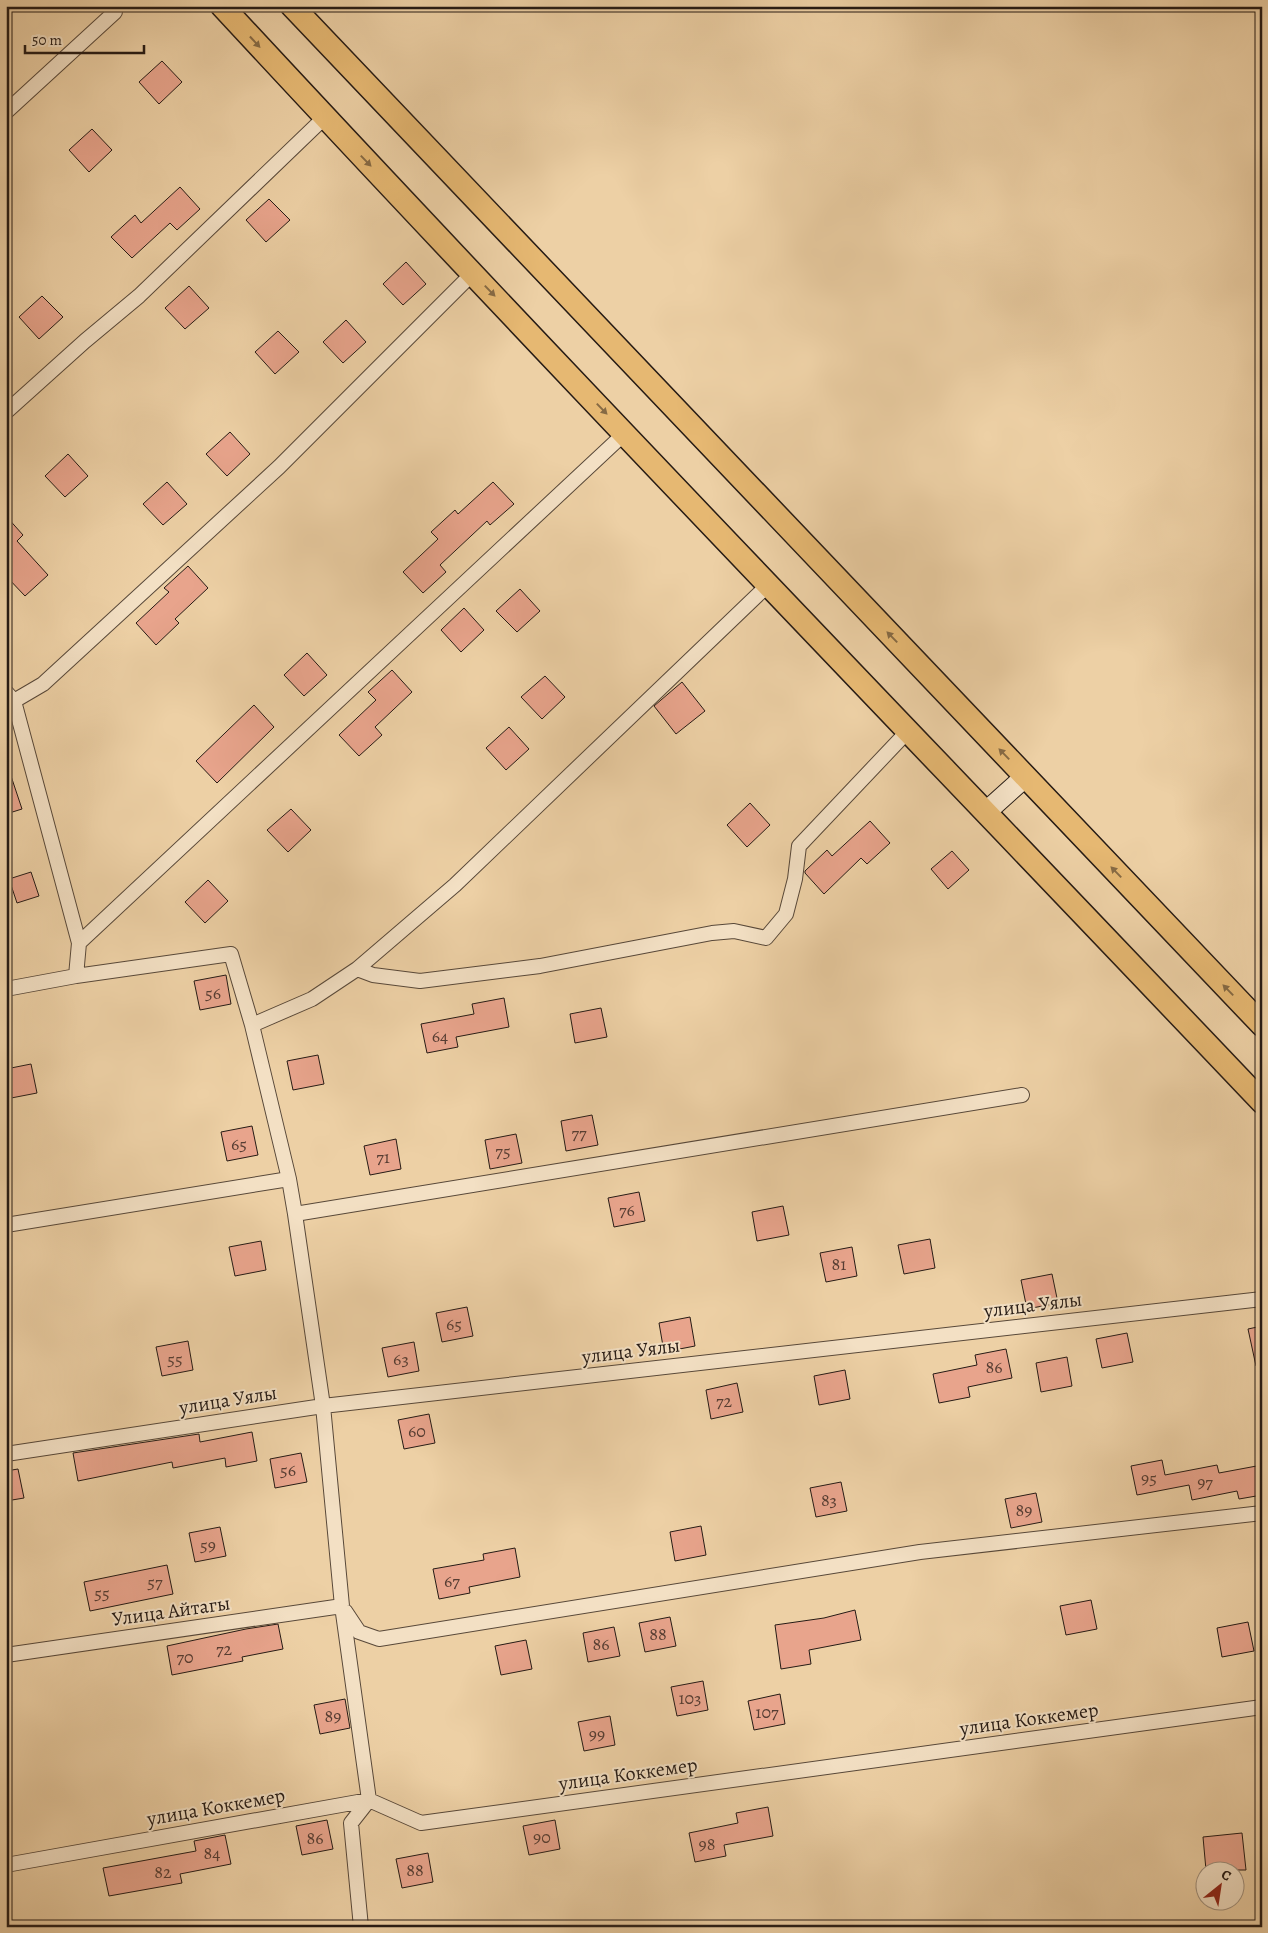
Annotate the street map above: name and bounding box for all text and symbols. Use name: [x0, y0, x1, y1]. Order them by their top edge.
scale bar: [25, 22, 144, 54]
text: 50 m: [32, 30, 62, 50]
one-way arrow: [249, 36, 261, 48]
one-way arrow: [360, 154, 372, 166]
one-way arrow: [484, 285, 496, 297]
one-way arrow: [596, 402, 608, 414]
one-way arrow: [886, 631, 898, 643]
one-way arrow: [998, 749, 1010, 761]
one-way arrow: [1110, 866, 1122, 878]
house number: 56: [205, 981, 221, 1005]
one-way arrow: [1222, 984, 1234, 996]
house number: 64: [432, 1024, 448, 1048]
house number: 77: [571, 1121, 587, 1145]
house number: 65: [231, 1132, 247, 1156]
house number: 75: [495, 1139, 511, 1163]
house number: 71: [376, 1145, 390, 1169]
house number: 76: [619, 1198, 635, 1222]
house number: 81: [832, 1252, 846, 1276]
street label: улица Уялы: [981, 1286, 1084, 1325]
house number: 65: [446, 1312, 462, 1336]
street label: улица Уялы: [579, 1332, 682, 1371]
house number: 55: [167, 1347, 183, 1371]
house number: 63: [393, 1347, 409, 1371]
house number: 86: [985, 1355, 1003, 1379]
street label: улица Уялы: [176, 1379, 279, 1421]
house number: 72: [716, 1389, 732, 1413]
house number: 60: [408, 1419, 426, 1443]
house number: 56: [280, 1458, 296, 1482]
house number: 95: [1141, 1466, 1157, 1490]
house number: 97: [1197, 1470, 1213, 1494]
house number: 83: [821, 1488, 837, 1512]
house number: 89: [1016, 1498, 1032, 1522]
house number: 59: [200, 1533, 216, 1557]
house number: 67: [444, 1569, 460, 1593]
house number: 57: [147, 1570, 163, 1594]
house number: 55: [94, 1581, 110, 1605]
street label: Улица Айтагы: [110, 1589, 232, 1633]
house number: 88: [649, 1622, 667, 1646]
house number: 86: [592, 1632, 610, 1656]
house number: 72: [216, 1637, 232, 1661]
house number: 70: [176, 1645, 194, 1669]
house number: 103: [678, 1686, 702, 1710]
street label: улица Коккемер: [957, 1696, 1100, 1742]
house number: 107: [755, 1700, 779, 1724]
house number: 89: [325, 1704, 341, 1728]
house number: 99: [589, 1722, 605, 1746]
street label: улица Коккемер: [556, 1751, 699, 1797]
street label: улица Коккемер: [144, 1782, 287, 1833]
house number: 90: [533, 1825, 551, 1849]
house number: 86: [306, 1826, 324, 1850]
house number: 98: [699, 1832, 715, 1856]
house number: 84: [204, 1841, 220, 1865]
house number: 88: [406, 1858, 424, 1882]
house number: 82: [154, 1860, 172, 1884]
north arrow: [1196, 1860, 1246, 1910]
text: С: [1218, 1865, 1235, 1886]

